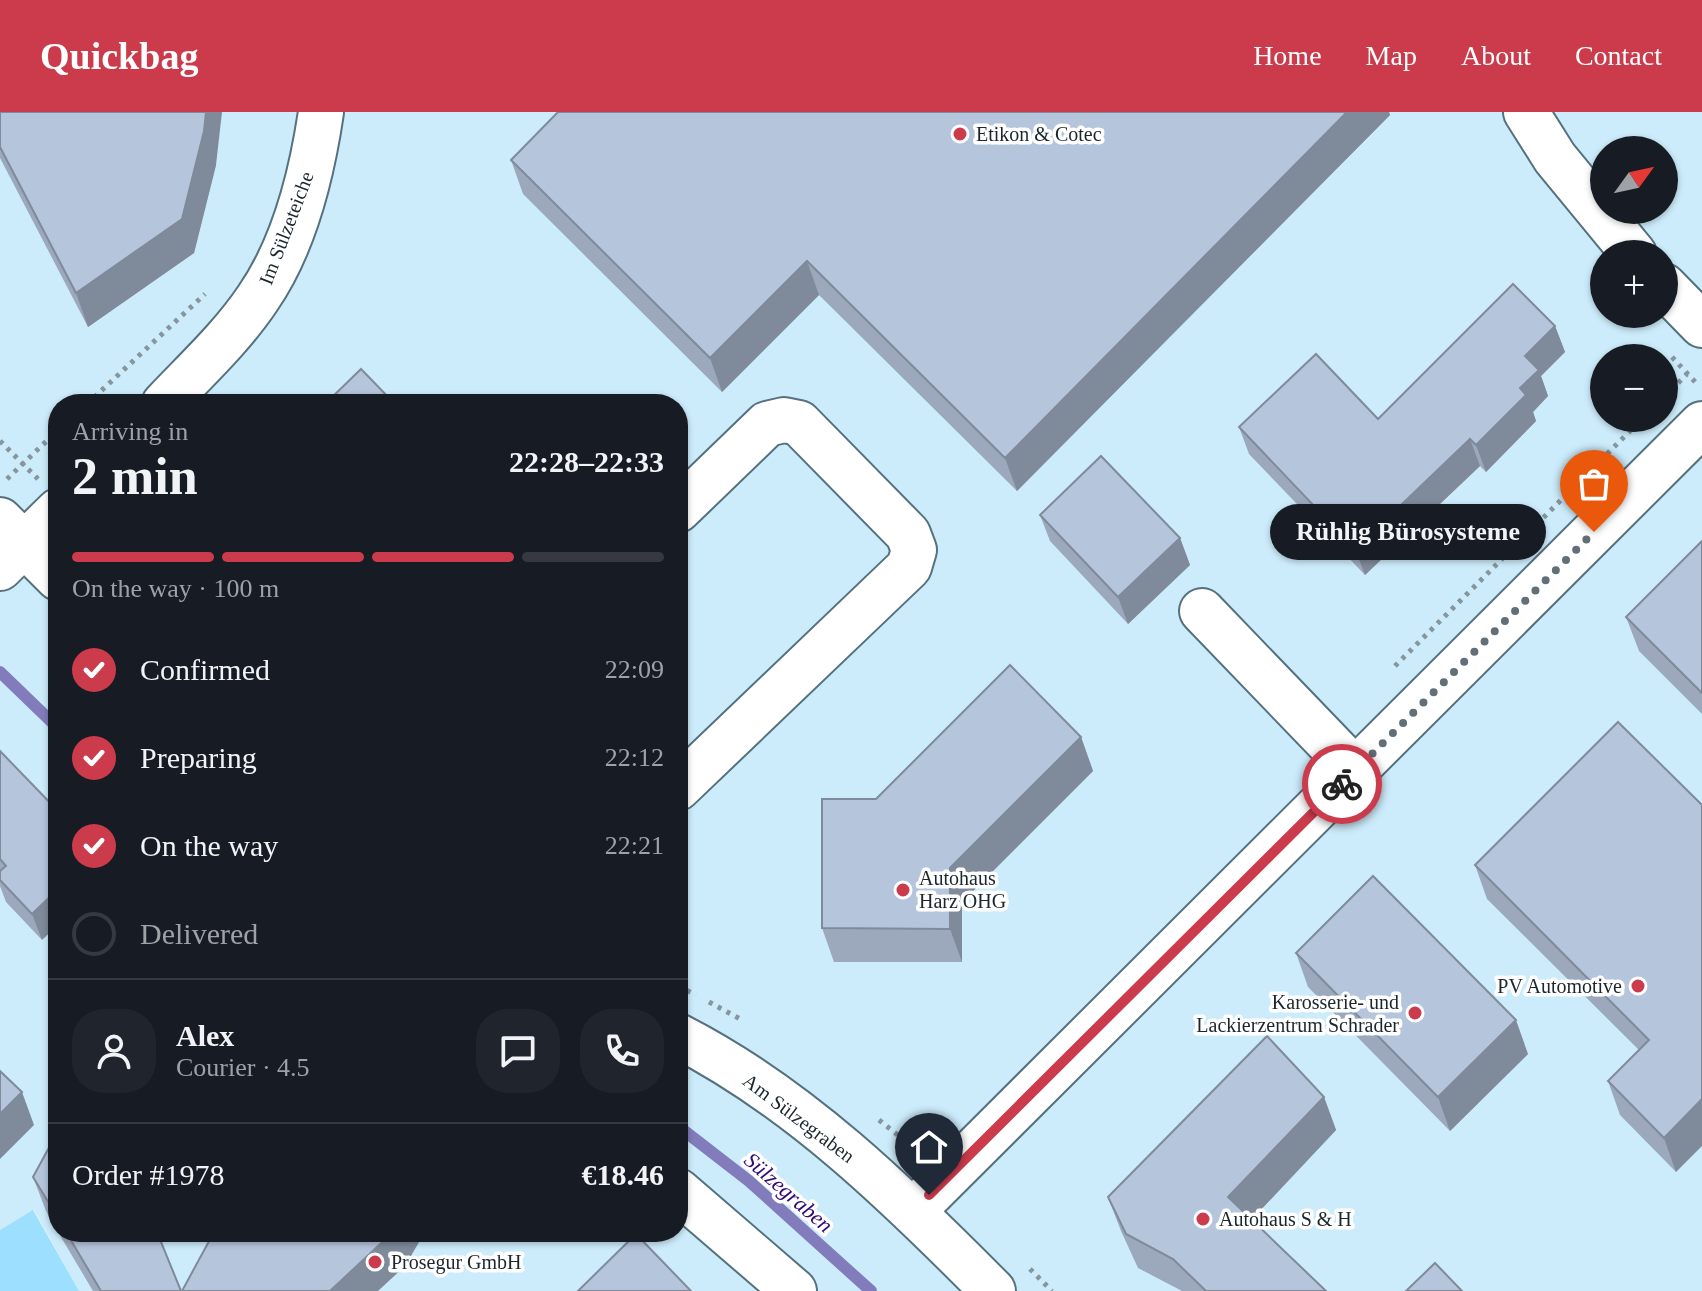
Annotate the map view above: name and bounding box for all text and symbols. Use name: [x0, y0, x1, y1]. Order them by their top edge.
text: Quickbag: [40, 35, 198, 77]
text: Home: [1253, 40, 1322, 71]
text: Map: [1366, 40, 1417, 71]
text: About: [1461, 40, 1531, 71]
text: Contact: [1575, 40, 1662, 71]
place label: Etikon & Cotec: [976, 123, 1102, 145]
marker: Etikon & Cotec: [951, 125, 969, 143]
north arrow: [1590, 136, 1678, 224]
map controls: [1590, 136, 1678, 432]
street label: Im Sülzeteiche: [254, 168, 318, 288]
button: +: [1590, 240, 1678, 328]
button: −: [1590, 344, 1678, 432]
text: Arriving in: [72, 417, 188, 446]
text: 22:28–22:33: [509, 445, 664, 478]
text: 2 min: [72, 448, 198, 505]
pin: [1560, 450, 1628, 532]
icon: bag: [1572, 462, 1616, 506]
callout: Rühlig Bürosysteme: [1270, 504, 1546, 560]
text: Rühlig Bürosysteme: [1296, 517, 1520, 546]
text: On the way · 100 m: [72, 574, 279, 603]
icon: check: [72, 648, 116, 692]
text: Confirmed: [140, 653, 270, 686]
text: 22:09: [605, 655, 664, 684]
icon: check: [72, 736, 116, 780]
text: Preparing: [140, 741, 257, 774]
text: 22:12: [605, 743, 664, 772]
courier: [1302, 744, 1382, 824]
icon: bike: [1320, 762, 1364, 806]
icon: check: [72, 824, 116, 868]
text: On the way: [140, 829, 278, 862]
text: 22:21: [605, 831, 664, 860]
place label: Autohaus Harz OHG: [919, 867, 1006, 912]
marker: Autohaus Harz OHG: [894, 881, 912, 899]
text: Delivered: [140, 917, 258, 950]
place label: PV Automotive: [1497, 975, 1622, 997]
marker: PV Automotive: [1629, 977, 1647, 995]
place label: Karosserie- und Lackierzentrum Schrader: [1196, 991, 1399, 1036]
marker: Karosserie- und Lackierzentrum Schrader: [1406, 1004, 1424, 1022]
button: person: [72, 1009, 156, 1093]
button: chat: [476, 1009, 560, 1093]
button: phone: [580, 1009, 664, 1093]
text: Alex: [176, 1019, 234, 1052]
text: Courier · 4.5: [176, 1053, 310, 1082]
street label: Am Sülzegraben: [738, 1069, 859, 1168]
pin: [895, 1113, 963, 1195]
icon: home: [907, 1125, 951, 1169]
water label: Sülzegraben: [739, 1147, 838, 1237]
text: Order #1978: [72, 1158, 224, 1191]
text: €18.46: [582, 1158, 664, 1191]
place label: Autohaus S & H: [1219, 1208, 1352, 1230]
marker: Autohaus S & H: [1194, 1210, 1212, 1228]
place label: Prosegur GmbH: [391, 1251, 522, 1274]
marker: Prosegur GmbH: [366, 1253, 384, 1271]

